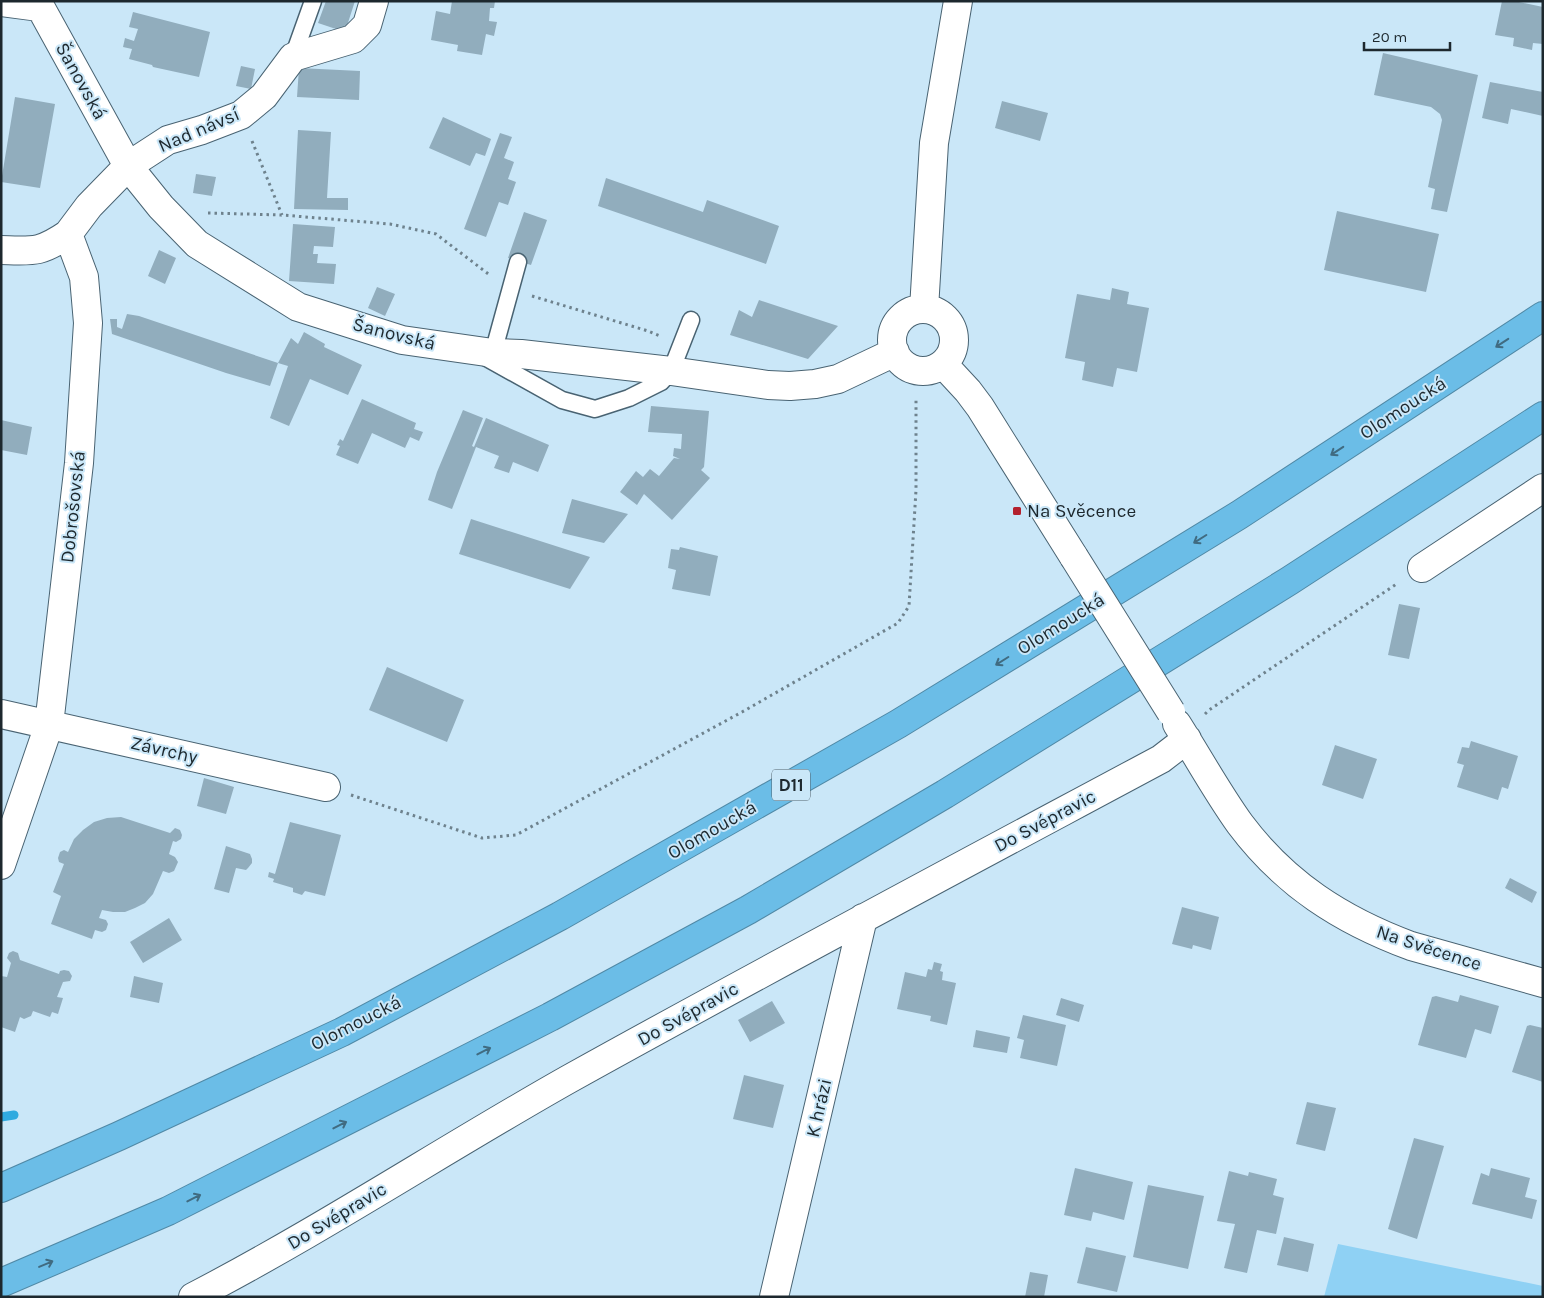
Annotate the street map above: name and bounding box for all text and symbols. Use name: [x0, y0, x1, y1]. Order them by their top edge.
scale bar: [1364, 20, 1450, 52]
text: 20 m: [1372, 28, 1407, 46]
street label: Šanovská: [51, 39, 111, 123]
street label: Nad návsí: [155, 103, 243, 157]
street label: Šanovská: [350, 313, 438, 355]
one-way arrow: [1495, 338, 1509, 348]
street label: Olomoucká: [1356, 372, 1450, 444]
one-way arrow: [1330, 446, 1344, 456]
street label: Dobrošovská: [56, 450, 90, 564]
place label: Na Svěcence: [1027, 500, 1136, 522]
marker: Na Svěcence: [1011, 505, 1023, 517]
one-way arrow: [1194, 535, 1208, 545]
street label: Olomoucká: [1013, 589, 1109, 659]
one-way arrow: [995, 655, 1009, 666]
street label: Závrchy: [128, 732, 200, 768]
road number: D11: [772, 770, 810, 800]
street label: Do Svépravic: [991, 785, 1099, 857]
street label: Olomoucká: [664, 796, 760, 864]
street label: Na Svěcence: [1374, 921, 1484, 975]
street label: Do Svépravic: [634, 977, 742, 1051]
street label: Olomoucká: [307, 991, 405, 1055]
one-way arrow: [477, 1046, 492, 1056]
street label: K hrázi: [802, 1077, 836, 1139]
one-way arrow: [332, 1120, 347, 1129]
street label: Do Svépravic: [283, 1178, 391, 1254]
one-way arrow: [187, 1193, 202, 1203]
one-way arrow: [38, 1258, 53, 1268]

